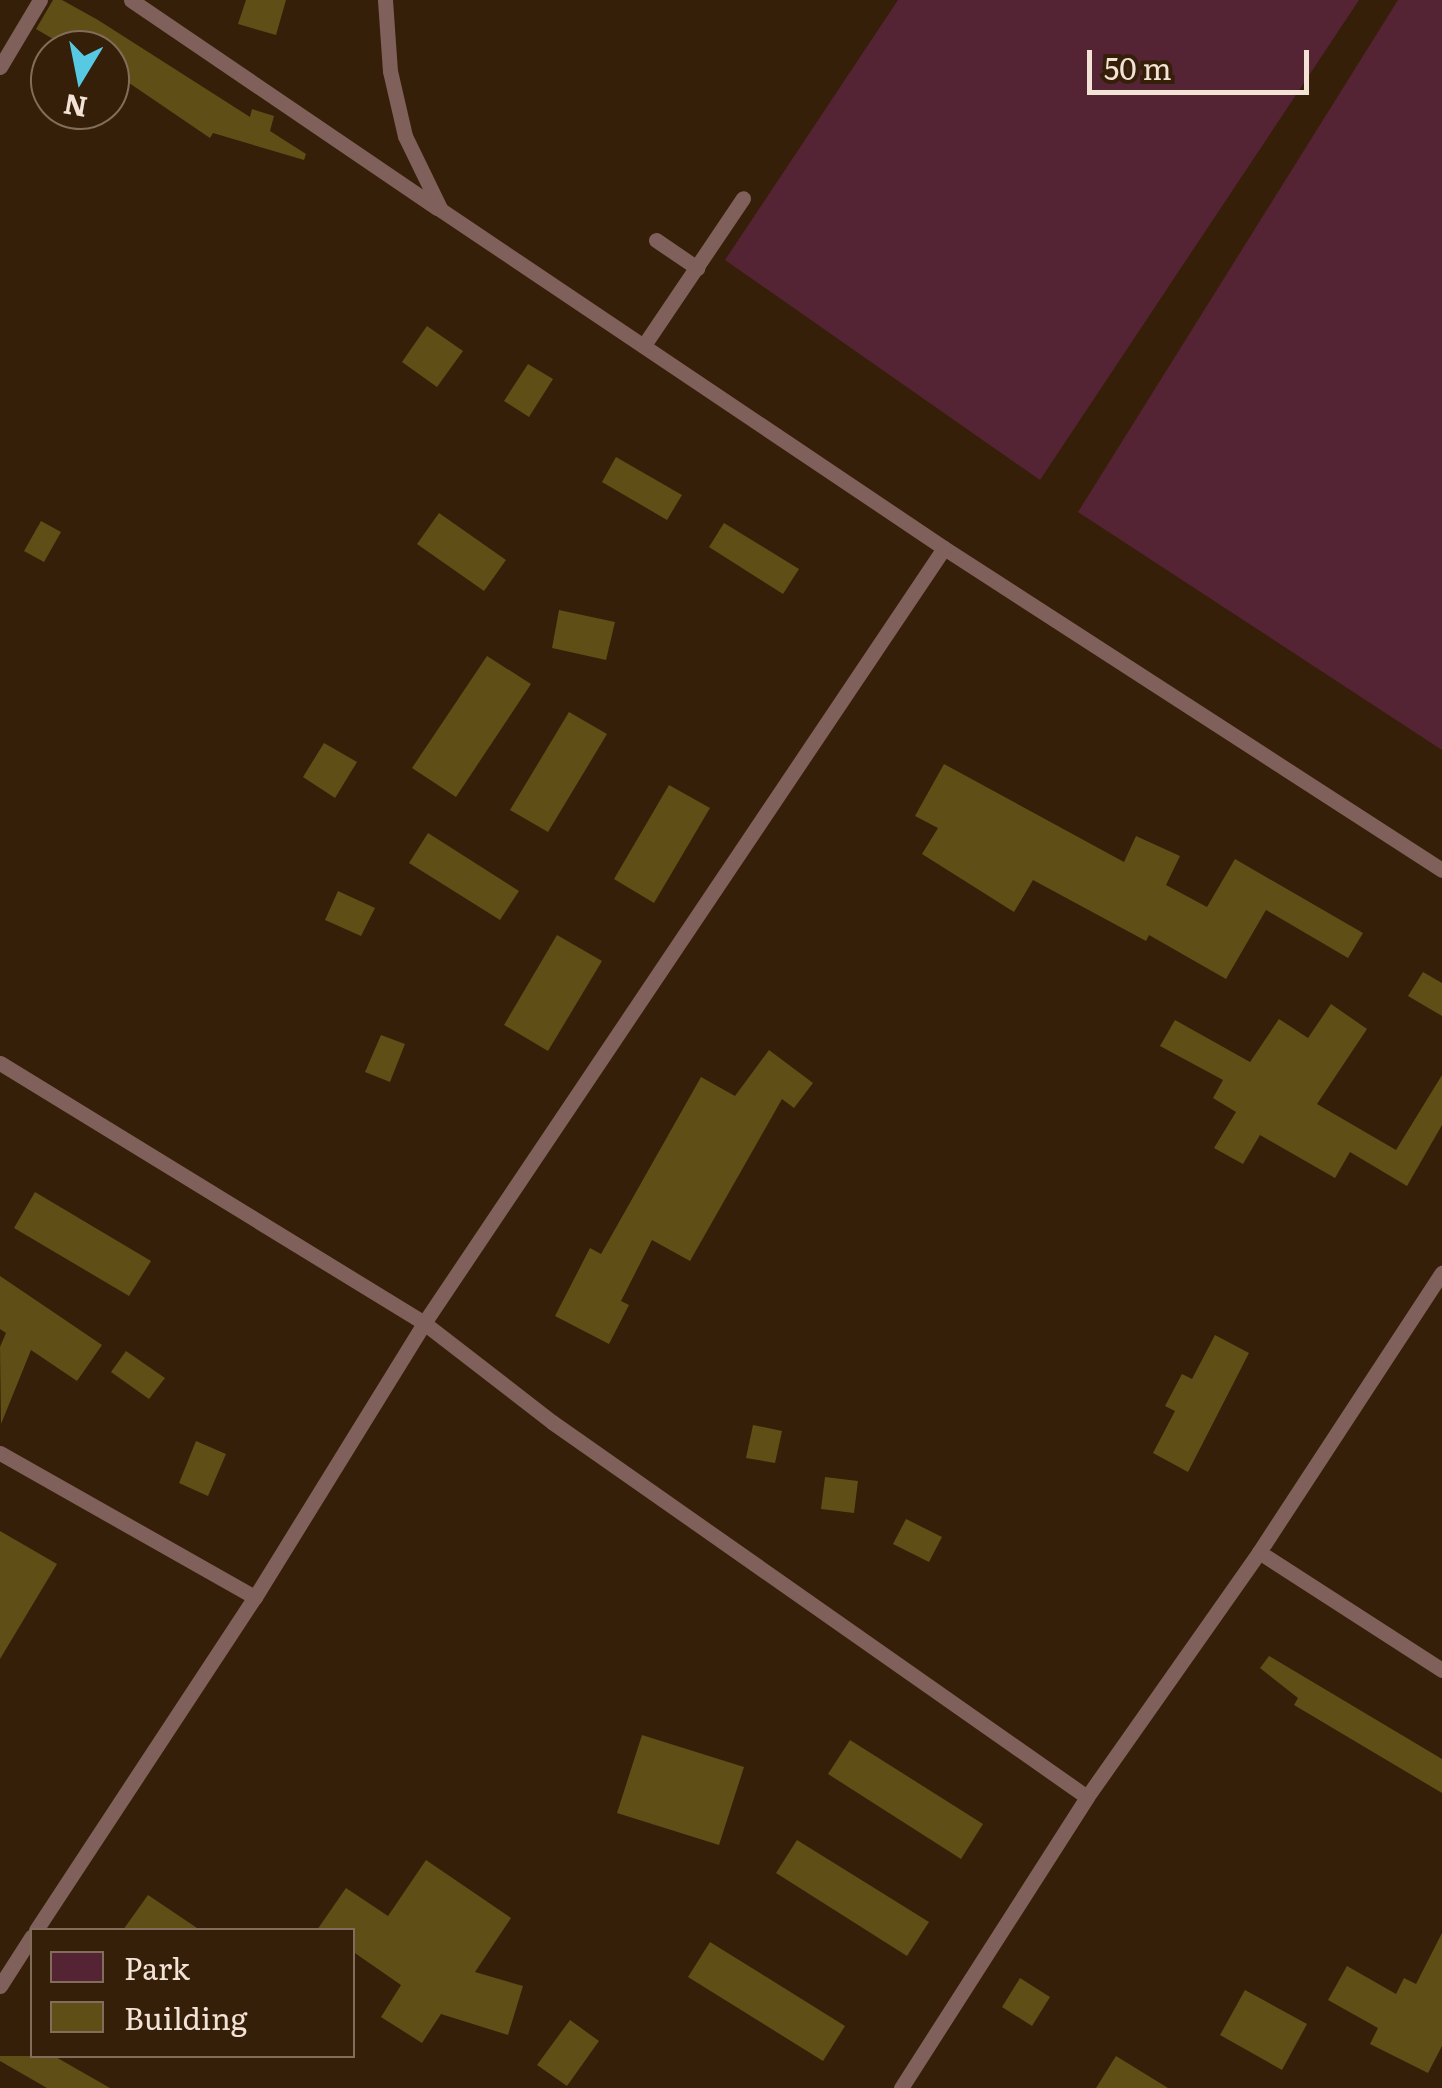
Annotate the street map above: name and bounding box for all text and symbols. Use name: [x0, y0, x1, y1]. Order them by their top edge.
north arrow: [30, 30, 130, 130]
scale bar: [1092, 30, 1314, 92]
text: 50 m: [1104, 45, 1172, 89]
text: N: [60, 85, 90, 130]
legend: [30, 1928, 355, 2058]
text: Park: [124, 1945, 190, 1989]
text: Building: [124, 1995, 248, 2039]

